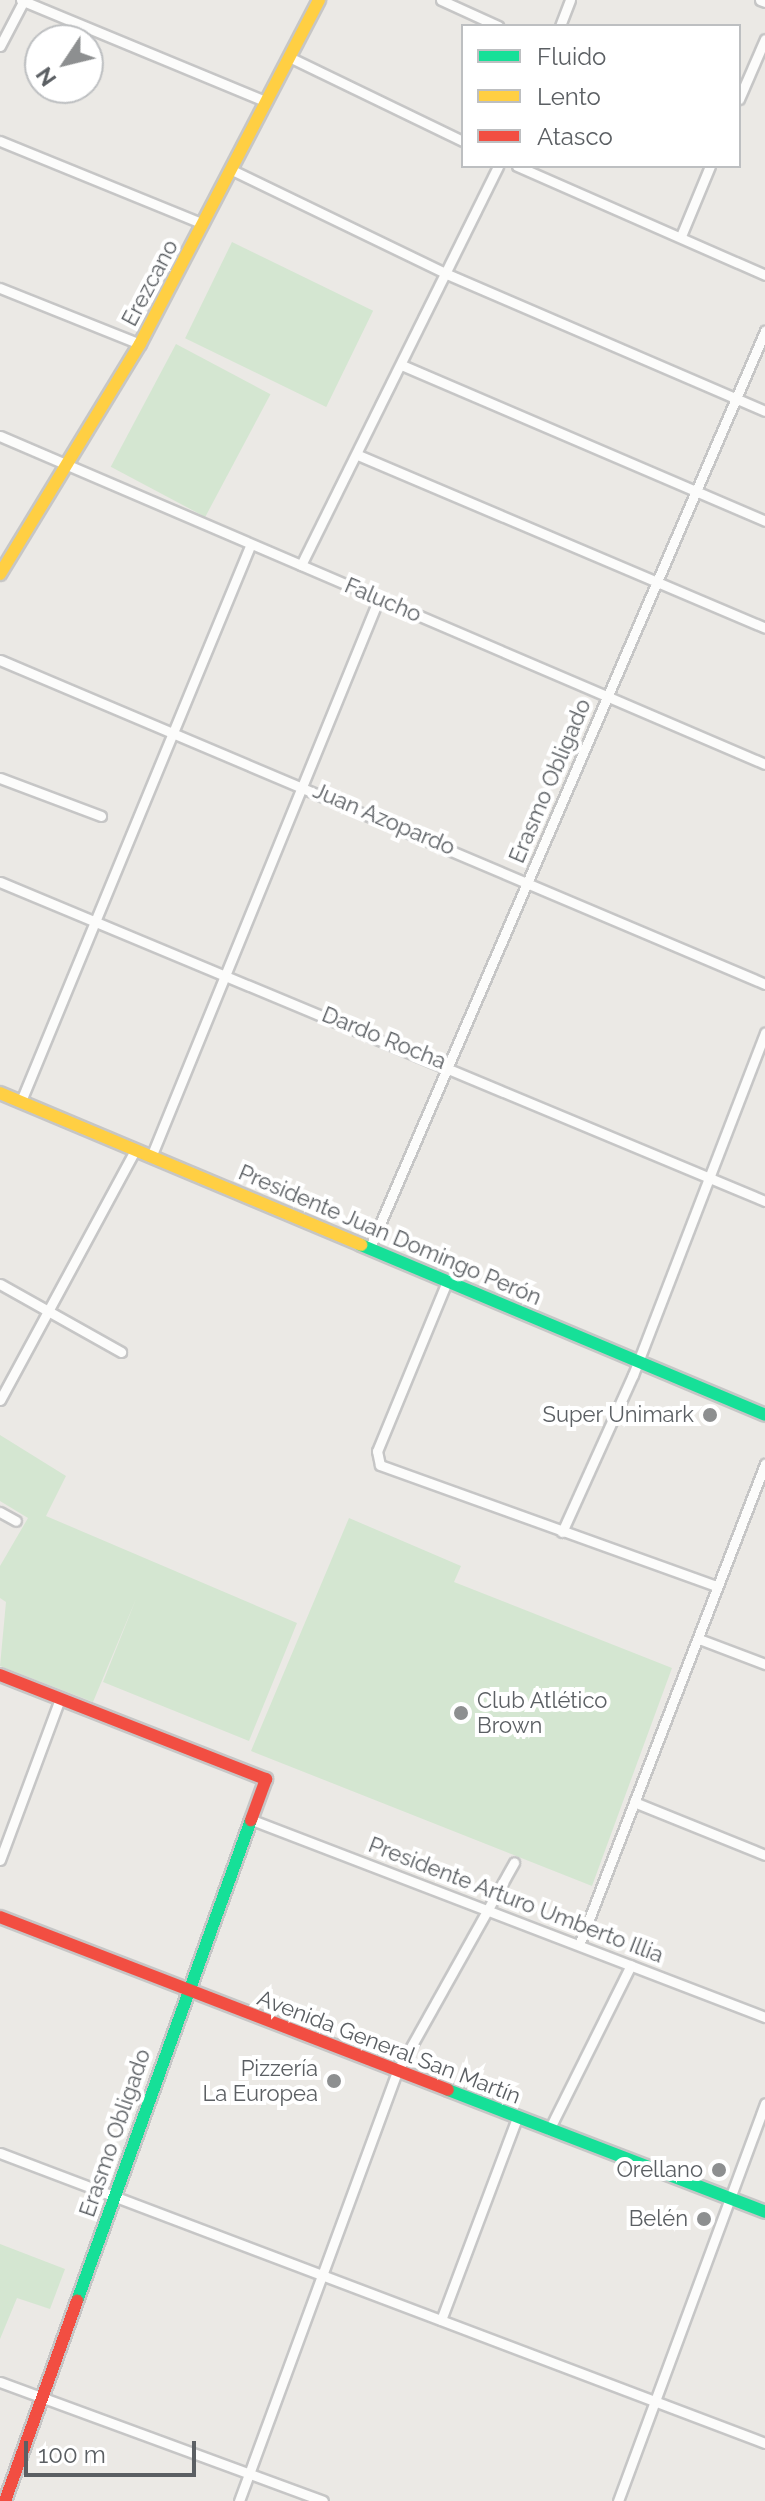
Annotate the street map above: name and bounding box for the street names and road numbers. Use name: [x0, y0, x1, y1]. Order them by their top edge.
street label: Erezcano: [116, 235, 184, 331]
street label: Falucho: [341, 572, 425, 628]
street label: Erasmo Obligado: [504, 695, 596, 867]
street label: Juan Azopardo: [309, 777, 459, 861]
street label: Dardo Rocha: [318, 1001, 450, 1075]
street label: Presidente Juan Domingo Perón: [234, 1159, 546, 1311]
street label: Presidente Arturo Umberto Illia: [364, 1831, 668, 1969]
street label: Avenida General San Martín: [253, 1984, 525, 2110]
street label: Erasmo Obligado: [74, 2046, 156, 2220]

